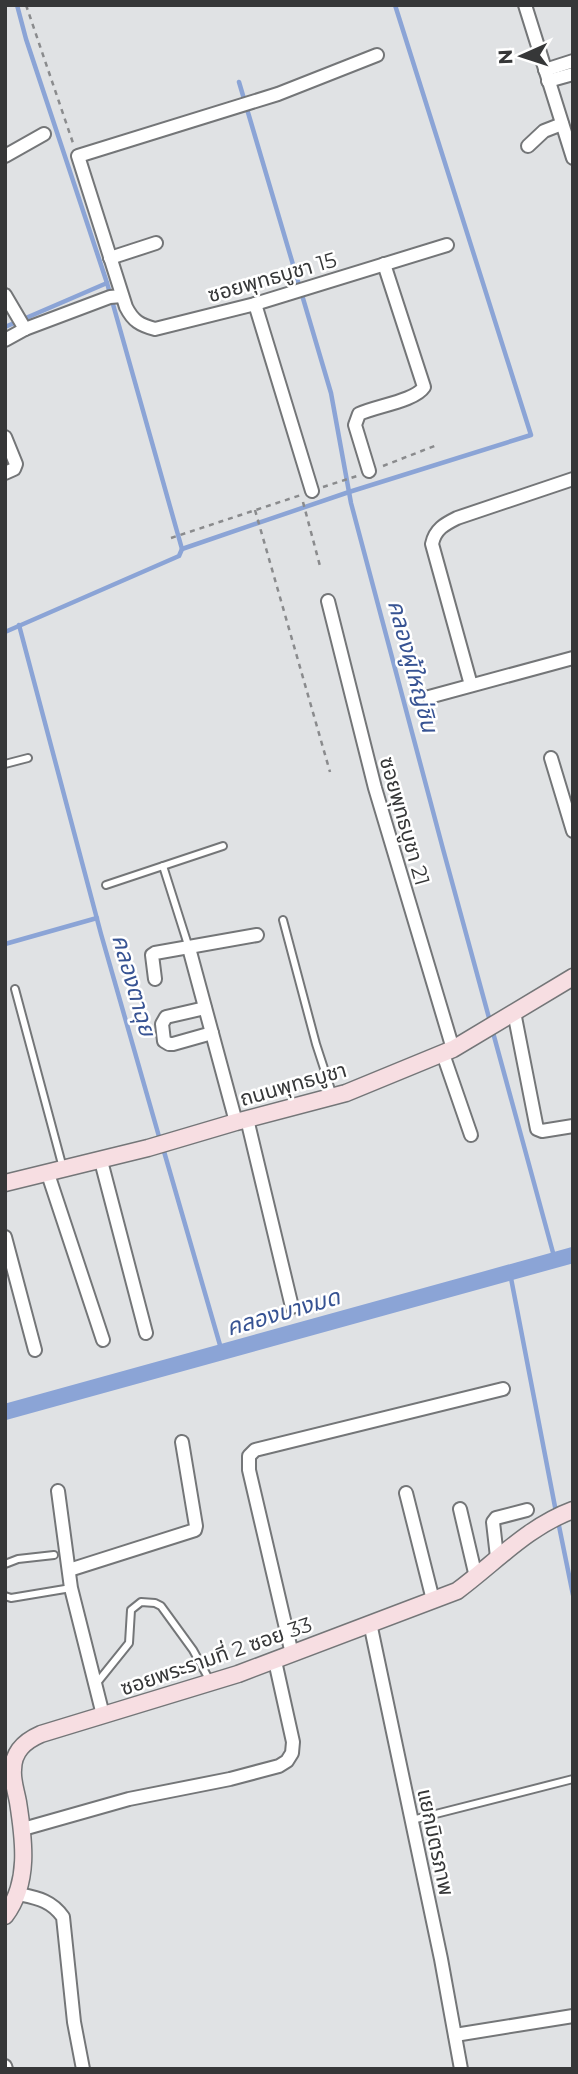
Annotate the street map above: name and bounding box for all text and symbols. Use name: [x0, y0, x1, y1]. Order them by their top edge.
north arrow: [487, 21, 557, 91]
text: N: [494, 49, 517, 65]
street label: ซอยพุทธบูชา 15: [205, 247, 340, 308]
water label: คลองผู้ใหญ่ชิน: [381, 597, 445, 737]
street label: ซอยพุทธบูชา 21: [374, 754, 435, 889]
water label: คลองตาฉุย: [106, 931, 162, 1040]
street label: ถนนพุทธบูชา: [237, 1057, 350, 1112]
water label: คลองบางมด: [223, 1282, 344, 1342]
street label: ซอยพระรามที่ 2 ซอย 33: [116, 1610, 315, 1701]
street label: แยกมิตรภาพ: [412, 1786, 460, 1898]

